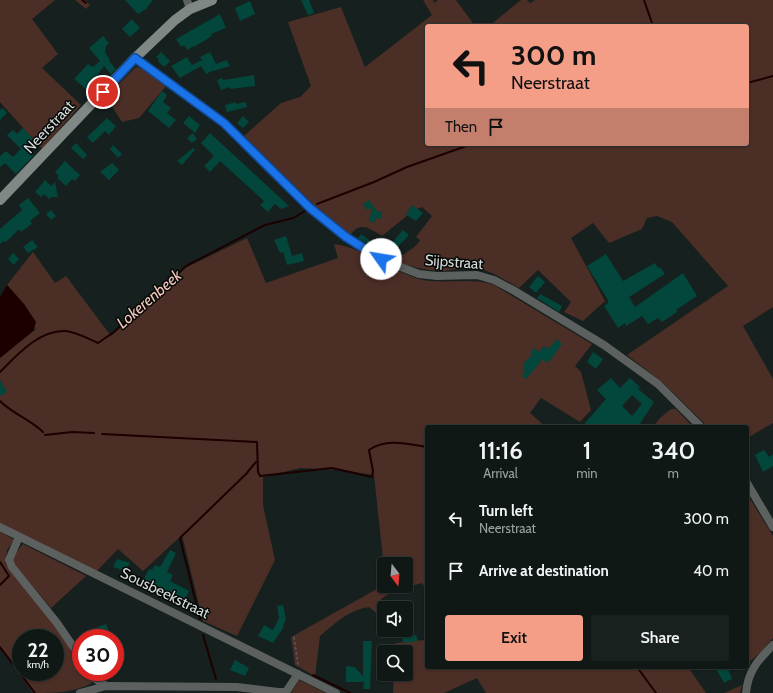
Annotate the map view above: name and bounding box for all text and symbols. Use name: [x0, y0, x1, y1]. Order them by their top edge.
text: 300 m: [511, 38, 596, 72]
icon: left: [445, 40, 497, 92]
text: Neerstraat: [511, 72, 590, 94]
pin: [86, 75, 120, 109]
icon: arrive: [92, 81, 114, 103]
street label: Neerstraat: [20, 97, 78, 157]
icon: arrive: [485, 116, 507, 138]
text: Then: [445, 118, 477, 136]
position arrow: [360, 238, 402, 280]
street label: Sijpstraat: [424, 251, 484, 273]
water label: Lokerenbeek: [113, 265, 186, 332]
text: 11:16: [479, 436, 523, 465]
text: 1: [583, 436, 591, 465]
text: 340: [651, 436, 696, 465]
text: Arrival: [483, 465, 518, 481]
text: min: [576, 465, 598, 481]
text: m: [668, 465, 679, 481]
text: Turn left: [479, 502, 533, 520]
icon: left: [445, 508, 467, 530]
text: 300 m: [683, 510, 729, 528]
text: Neerstraat: [479, 520, 536, 536]
north arrow: [377, 557, 413, 593]
map controls: [377, 557, 413, 681]
icon: arrive: [445, 560, 467, 582]
text: Arrive at destination: [479, 562, 609, 580]
text: 40 m: [693, 562, 729, 580]
street label: Sousbeekstraat: [118, 564, 212, 622]
button: sound: [377, 601, 413, 637]
button: Exit: [445, 615, 583, 661]
button: Share: [591, 615, 729, 661]
speed limit sign: 30: [72, 629, 124, 681]
text: 22: [27, 638, 49, 662]
button: search: [377, 645, 413, 681]
text: km/h: [27, 658, 49, 671]

